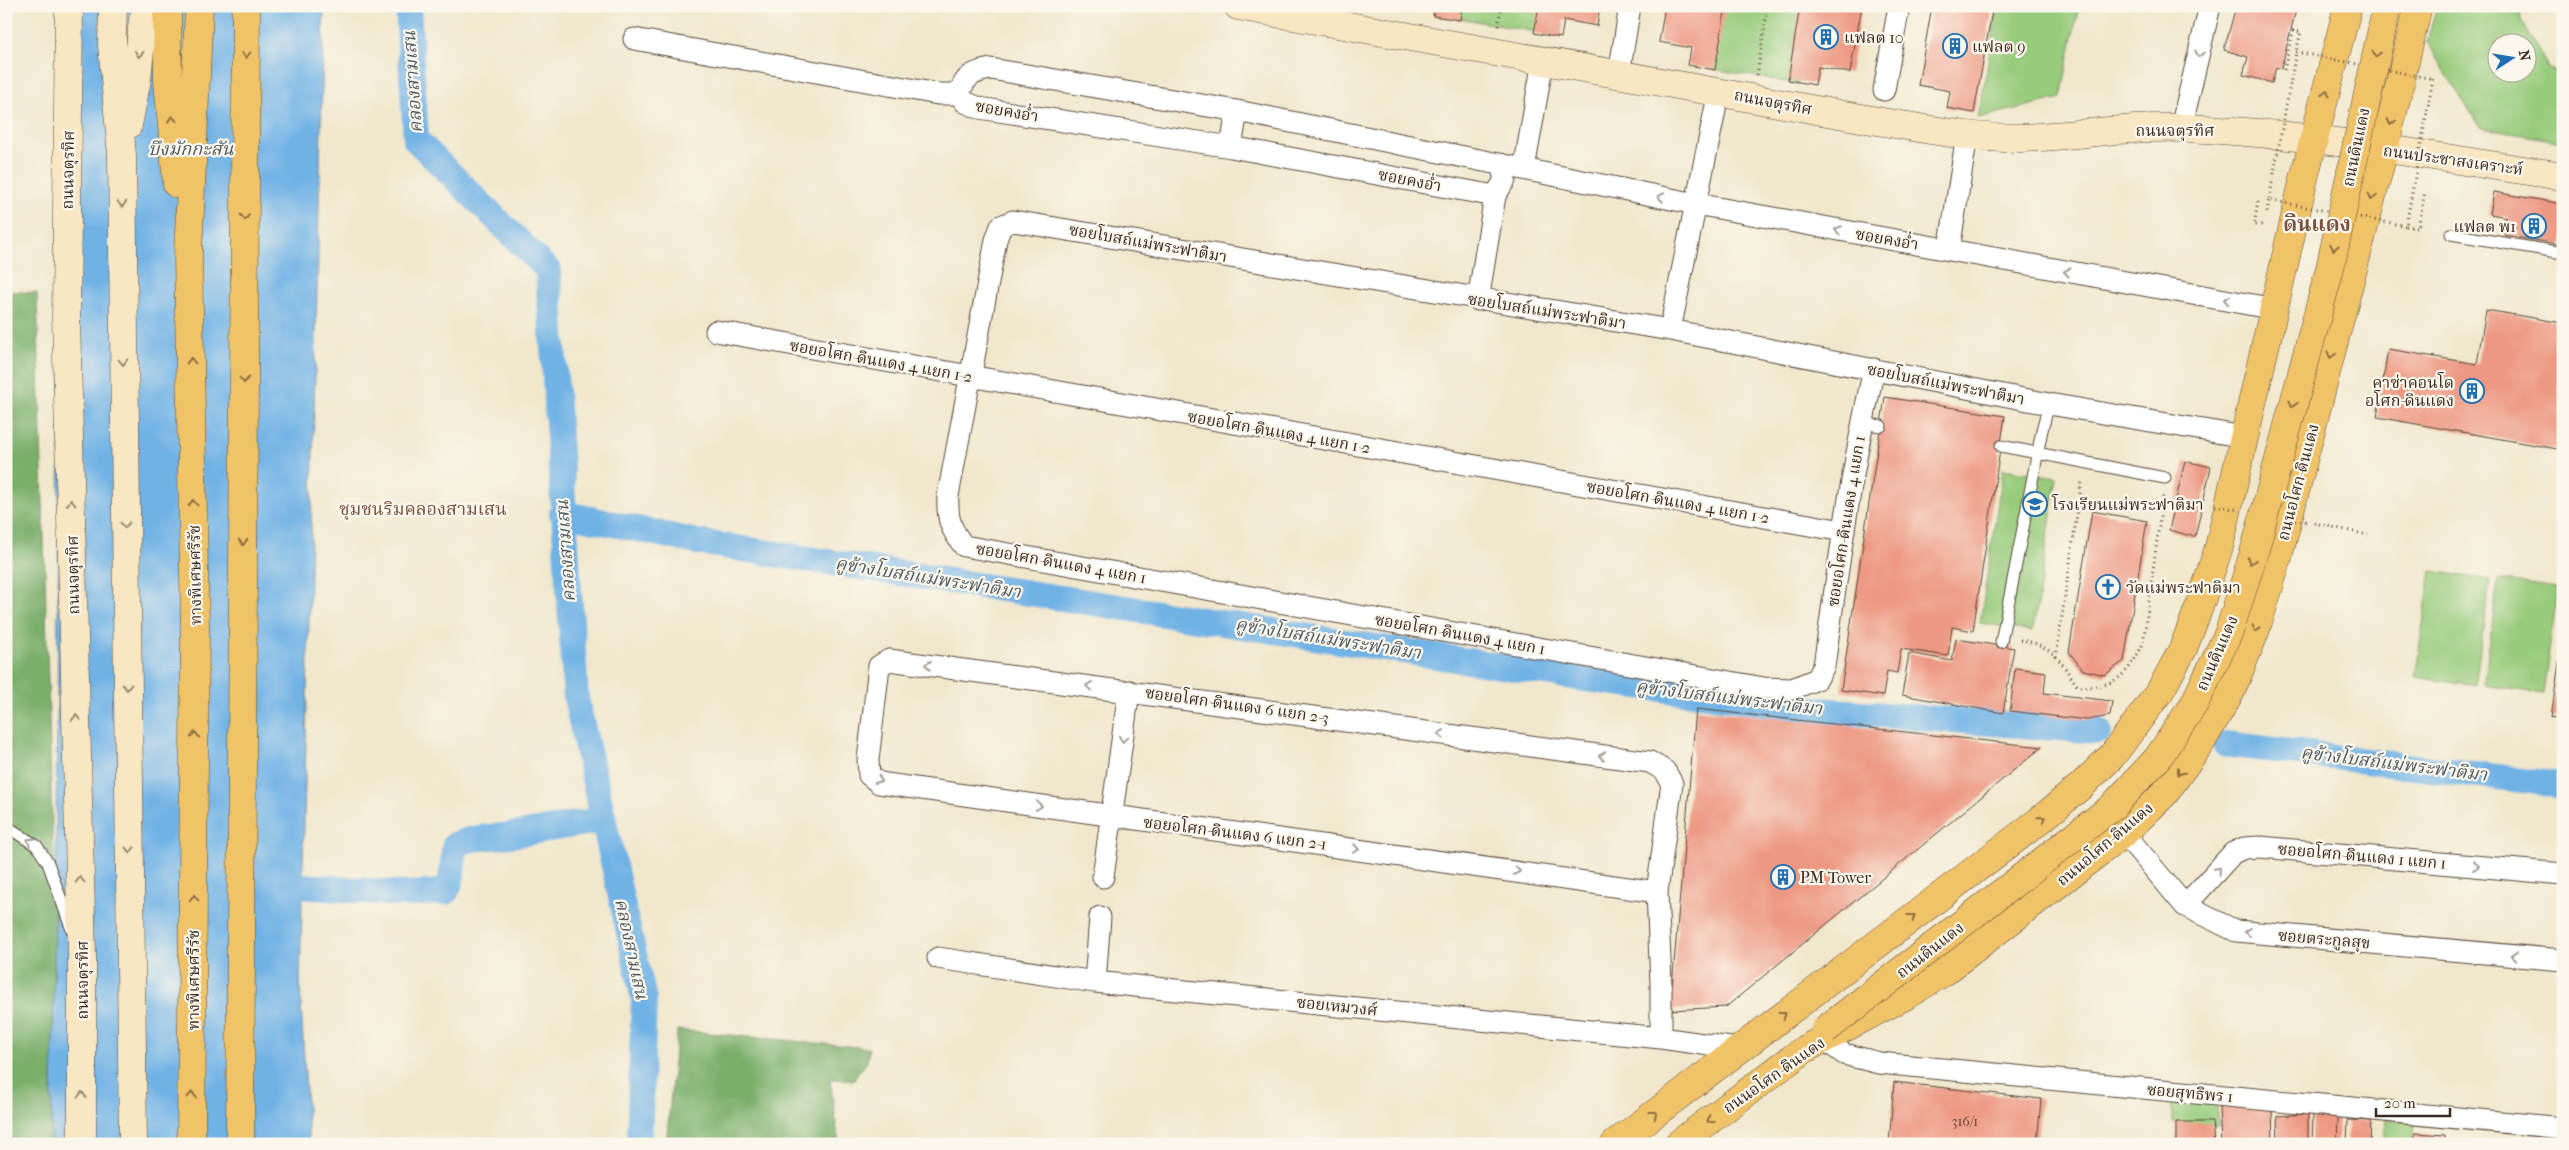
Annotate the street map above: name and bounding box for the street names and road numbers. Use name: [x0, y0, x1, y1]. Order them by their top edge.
street label: ถนนจตุรทิศ: [1732, 85, 1814, 121]
street label: ซอยคงอ่ำ: [974, 94, 1040, 126]
street label: ถนนดินแดง: [2338, 106, 2374, 188]
street label: ถนนจตุรทิศ: [2135, 121, 2215, 142]
street label: ถนนจตุรทิศ: [58, 130, 80, 210]
street label: ถนนประชาสงเคราะห์: [2382, 141, 2524, 179]
street label: ซอยคงอ่ำ: [1377, 163, 1444, 195]
street label: ซอยโบสถ์แม่พระฟาติมา: [1067, 219, 1229, 266]
street label: ซอยคงอ่ำ: [1854, 222, 1920, 254]
street label: ซอยโบสถ์แม่พระฟาติมา: [1466, 288, 1628, 333]
street label: ซอยอโศก-ดินแดง 4 แยก 1-2: [788, 335, 974, 386]
street label: ซอยโบสถ์แม่พระฟาติมา: [1866, 358, 2027, 409]
street label: ซอยอโศก-ดินแดง 4 แยก 1-2: [1186, 406, 1372, 457]
street label: ถนนอโศก-ดินแดง: [2272, 421, 2323, 542]
street label: ซอยอโศก-ดินแดง 4 แยก 1: [1822, 434, 1869, 608]
street label: ซอยอโศก-ดินแดง 4 แยก 1-2: [1585, 476, 1771, 527]
street label: ทางพิเศษศรีรัช: [185, 525, 205, 625]
street label: ถนนจตุรทิศ: [63, 535, 85, 615]
street label: ซอยอโศก-ดินแดง 4 แยก 1: [974, 538, 1148, 587]
street label: ซอยอโศก-ดินแดง 4 แยก 1: [1373, 609, 1547, 658]
street label: ถนนดินแดง: [2192, 612, 2242, 694]
street label: ซอยอโศก-ดินแดง 6 แยก 2-3: [1144, 682, 1330, 727]
street label: ถนนอโศก-ดินแดง: [2052, 797, 2157, 890]
street label: ซอยอโศก-ดินแดง 6 แยก 2-1: [1142, 811, 1328, 854]
street label: ซอยอโศก-ดินแดง 1 แยก 1: [2277, 838, 2447, 873]
street label: ถนนดินแดง: [1892, 918, 1968, 982]
street label: ซอยตระกูลสุข: [2277, 925, 2371, 954]
street label: ทางพิเศษศรีรัช: [184, 930, 203, 1030]
street label: ถนนจตุรทิศ: [73, 940, 94, 1020]
street label: ซอยเหมวงศ์: [1296, 992, 1378, 1020]
street label: ถนนอโศก-ดินแดง: [1719, 1032, 1829, 1117]
street label: ซอยสุทธิพร 1: [2146, 1080, 2234, 1108]

